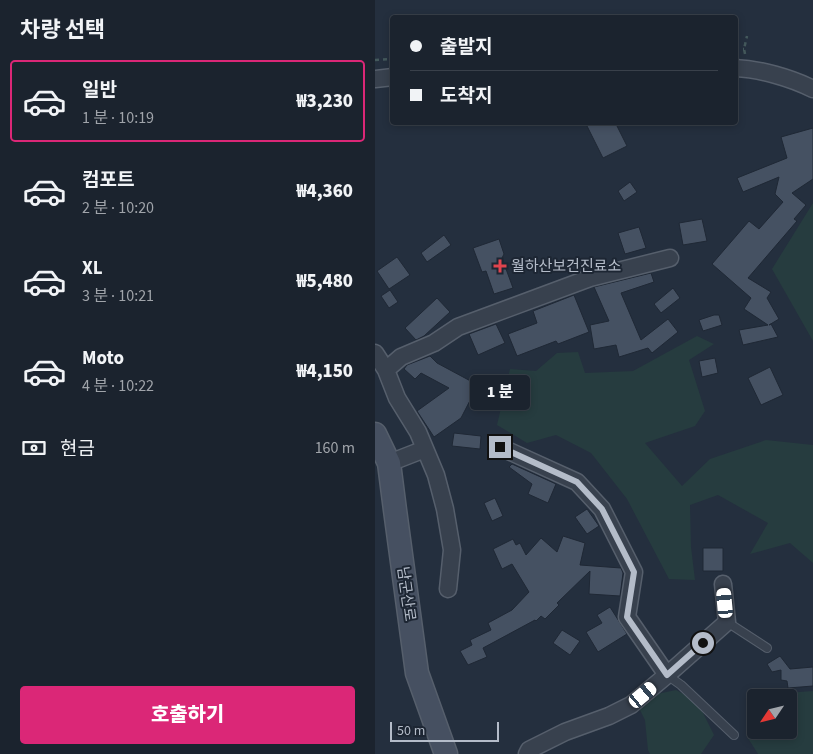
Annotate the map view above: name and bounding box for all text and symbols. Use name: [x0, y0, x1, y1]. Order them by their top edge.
text: 차량 선택: [20, 14, 105, 46]
text: 출발지: [440, 34, 492, 61]
text: 일반: [82, 77, 117, 104]
icon: car: [22, 79, 67, 124]
text: 도착지: [440, 83, 492, 110]
text: ₩3,230: [296, 88, 353, 115]
text: 1 분 · 10:19: [82, 107, 154, 129]
text: 컴포트: [82, 167, 134, 194]
icon: car: [22, 169, 67, 214]
text: ₩4,360: [296, 178, 353, 205]
text: 2 분 · 10:20: [82, 197, 154, 219]
text: XL: [82, 255, 103, 282]
place label: 월하산보건진료소: [511, 256, 622, 277]
icon: car: [22, 259, 67, 304]
marker: 월하산보건진료소: [493, 259, 507, 273]
text: ₩5,480: [296, 268, 353, 295]
text: 3 분 · 10:21: [82, 285, 154, 307]
text: Moto: [82, 345, 124, 372]
icon: car: [22, 349, 67, 394]
text: ₩4,150: [296, 358, 353, 385]
callout: 1 분: [470, 374, 530, 410]
text: 4 분 · 10:22: [82, 375, 154, 397]
text: 1 분: [487, 381, 513, 403]
icon: cash: [20, 434, 48, 462]
text: 현금: [60, 436, 95, 463]
route end: [489, 436, 511, 458]
text: 160 m: [315, 437, 355, 459]
street label: 남군산로: [392, 565, 420, 623]
car: [716, 587, 733, 619]
route start: [692, 632, 714, 654]
car: [626, 680, 659, 710]
button: 호출하기: [20, 686, 355, 744]
north arrow: [747, 689, 797, 739]
map controls: [747, 689, 797, 739]
scale bar: [390, 719, 499, 742]
text: 50 m: [397, 721, 425, 741]

